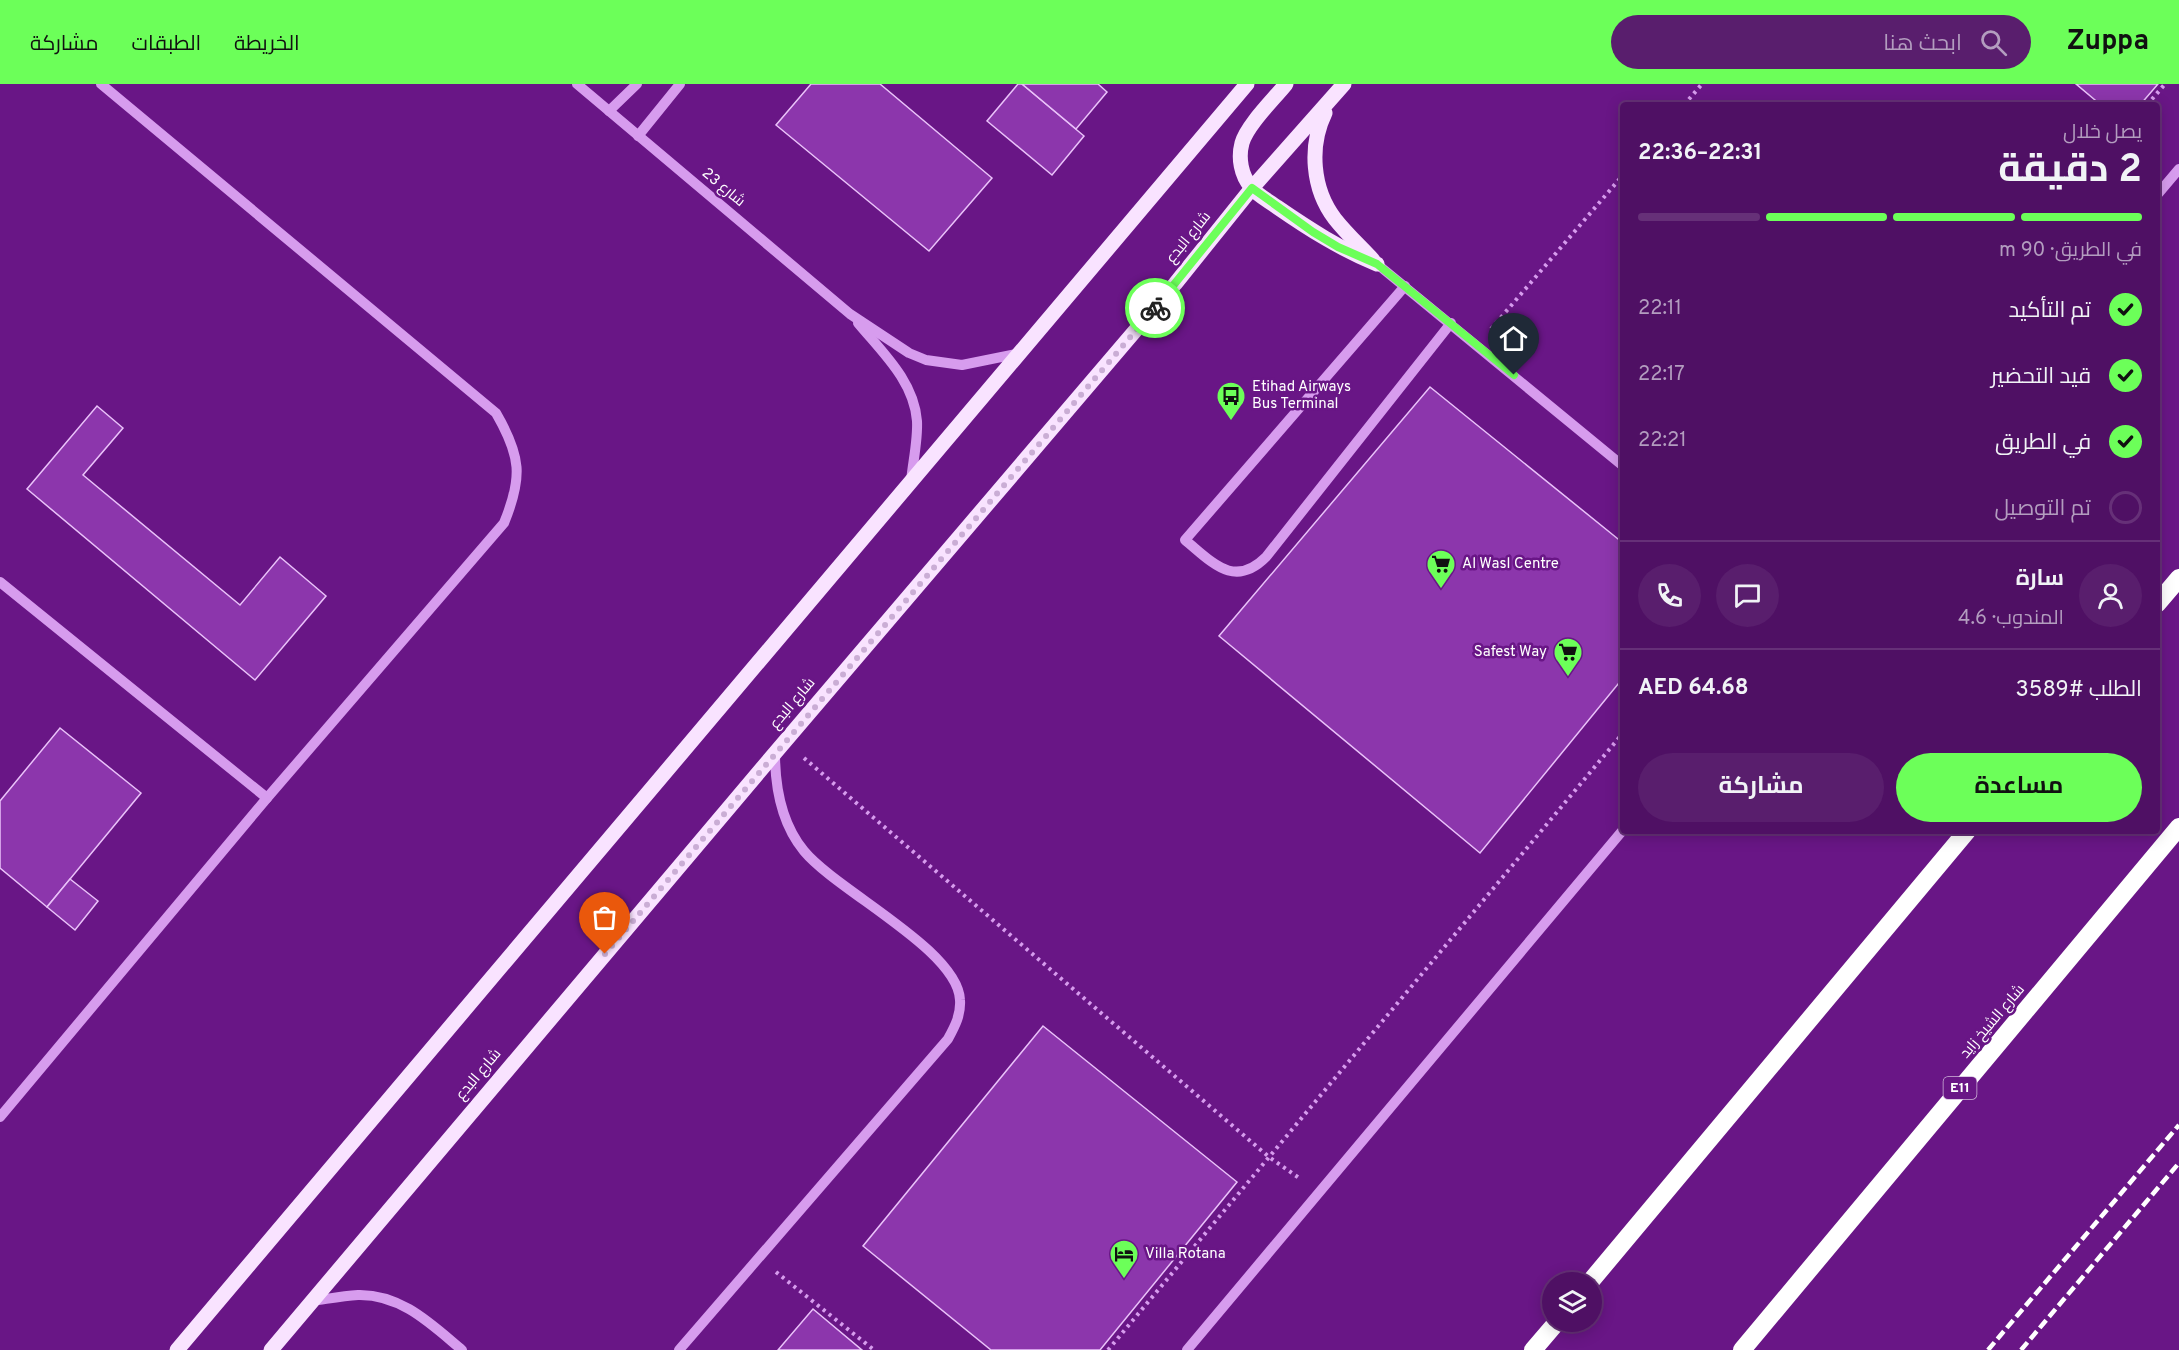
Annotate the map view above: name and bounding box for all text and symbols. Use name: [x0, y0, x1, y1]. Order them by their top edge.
search box: [1611, 15, 2031, 69]
text: Zuppa: [2067, 24, 2149, 60]
icon: search: [1977, 26, 2010, 59]
text: مشاركة: [30, 31, 99, 58]
text: الطبقات: [132, 31, 201, 58]
text: الخريطة: [234, 31, 300, 58]
text: ابحث هنا: [1883, 31, 1962, 58]
text: يصل خلال: [2063, 120, 2142, 146]
text: 22:31–22:36: [1638, 140, 1762, 167]
text: 2 دقيقة: [1998, 147, 2142, 196]
street label: شارع 23: [697, 164, 749, 212]
street label: شارع البدع: [1162, 208, 1216, 268]
text: في الطريق · 90 m: [1999, 238, 2142, 264]
courier: [1125, 278, 1185, 338]
icon: bike: [1139, 292, 1172, 325]
icon: check: [2109, 293, 2142, 326]
text: 22:11: [1638, 296, 1682, 322]
text: تم التأكيد: [2009, 298, 2091, 325]
pin: [1488, 313, 1539, 375]
icon: home: [1497, 322, 1530, 355]
icon: check: [2109, 359, 2142, 392]
text: 22:17: [1638, 362, 1685, 388]
text: قيد التحضير: [1991, 364, 2091, 391]
place label: Etihad Airways Bus Terminal: [1252, 378, 1351, 414]
bus stop icon: Etihad Airways Bus Terminal: [1215, 380, 1247, 422]
icon: check: [2109, 425, 2142, 458]
text: 22:21: [1638, 428, 1687, 454]
text: في الطريق: [1995, 430, 2091, 457]
text: تم التوصيل: [1994, 496, 2091, 523]
supermarket icon: Al Wasl Centre: [1425, 548, 1457, 590]
place label: Al Wasl Centre: [1462, 555, 1559, 574]
button: phone: [1638, 564, 1701, 627]
button: chat: [1716, 564, 1779, 627]
button: person: [2079, 564, 2142, 627]
text: سارة: [2016, 566, 2064, 593]
text: المندوب · 4.6: [1958, 606, 2064, 632]
supermarket icon: Safest Way: [1552, 636, 1584, 678]
place label: Safest Way: [1474, 643, 1547, 662]
street label: شارع البدع: [766, 674, 820, 734]
text: AED 64.68: [1638, 675, 1749, 702]
text: الطلب #3589: [2016, 677, 2142, 704]
button: مشاركة: [1638, 753, 1884, 822]
button: مساعدة: [1896, 753, 2142, 822]
pin: [579, 892, 630, 954]
icon: bag: [588, 901, 621, 934]
street label: شارع الشيخ زايد: [1956, 981, 2030, 1063]
street label: شارع البدع: [452, 1045, 506, 1105]
road number: E11: [1944, 1077, 1976, 1099]
hotel icon: Villa Rotana: [1108, 1238, 1140, 1280]
place label: Villa Rotana: [1145, 1245, 1226, 1264]
map controls: [1542, 1272, 1602, 1332]
button: layers: [1542, 1272, 1602, 1332]

